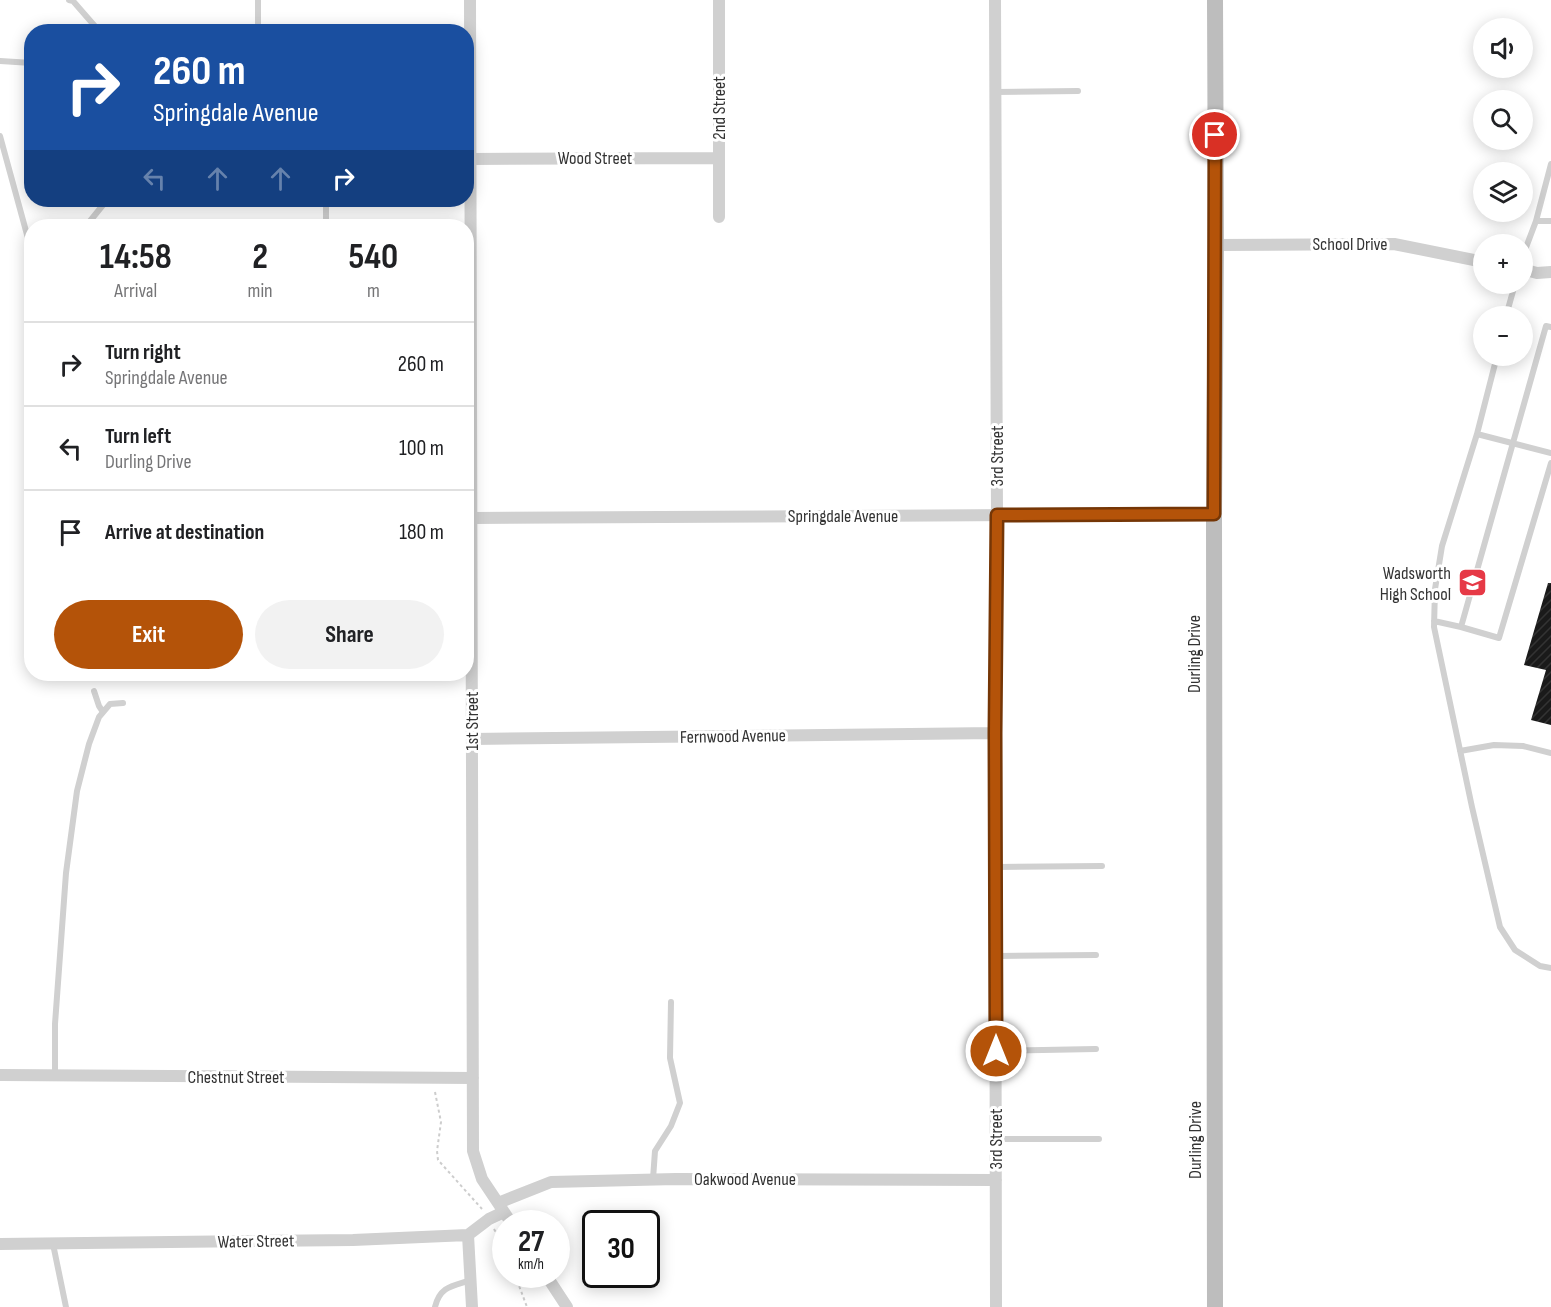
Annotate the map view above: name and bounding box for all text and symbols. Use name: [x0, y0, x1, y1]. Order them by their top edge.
map controls: [1473, 18, 1533, 366]
button: sound: [1473, 18, 1533, 78]
text: 260 m: [153, 46, 246, 97]
icon: right: [54, 48, 132, 126]
street label: 2nd Street: [709, 76, 730, 140]
button: search: [1473, 90, 1533, 150]
text: Springdale Avenue: [153, 97, 319, 129]
pin: [1189, 109, 1240, 160]
icon: arrive: [1198, 118, 1231, 151]
street label: Wood Street: [558, 148, 633, 169]
icon: left: [138, 162, 171, 195]
icon: ahead: [201, 162, 234, 195]
icon: ahead: [264, 162, 297, 195]
icon: right: [327, 162, 360, 195]
button: layers: [1473, 162, 1533, 222]
street label: School Drive: [1312, 234, 1388, 255]
button: +: [1473, 234, 1533, 294]
text: 14:58: [100, 236, 172, 279]
text: 2: [252, 236, 268, 279]
text: 540: [348, 236, 398, 279]
text: Arrival: [114, 279, 157, 303]
text: min: [248, 279, 273, 303]
text: m: [367, 279, 380, 303]
button: −: [1473, 306, 1533, 366]
text: Turn right: [105, 339, 181, 366]
icon: right: [54, 348, 87, 381]
text: 260 m: [398, 351, 444, 378]
text: Springdale Avenue: [105, 366, 228, 390]
text: Turn left: [105, 423, 171, 450]
street label: 3rd Street: [987, 425, 1008, 486]
icon: left: [54, 432, 87, 465]
text: 100 m: [399, 435, 444, 462]
text: Durling Drive: [105, 450, 191, 474]
street label: Springdale Avenue: [788, 506, 898, 527]
icon: arrive: [54, 516, 87, 549]
text: Arrive at destination: [105, 519, 264, 546]
text: 180 m: [399, 519, 444, 546]
place label: Wadsworth High School: [1380, 563, 1451, 605]
school or university icon: Wadsworth High School: [1456, 567, 1488, 599]
button: Exit: [54, 600, 243, 669]
button: Share: [255, 600, 444, 669]
street label: Durling Drive: [1184, 615, 1205, 693]
street label: 1st Street: [462, 691, 483, 751]
street label: Fernwood Avenue: [680, 725, 786, 748]
position arrow: [964, 1019, 1028, 1083]
street label: Chestnut Street: [187, 1067, 285, 1088]
street label: Durling Drive: [1185, 1101, 1206, 1179]
street label: 3rd Street: [986, 1108, 1007, 1169]
street label: Oakwood Avenue: [694, 1169, 796, 1190]
speed limit sign: 30: [582, 1210, 660, 1288]
text: 27: [518, 1224, 544, 1260]
street label: Water Street: [217, 1230, 295, 1253]
text: km/h: [518, 1255, 544, 1274]

